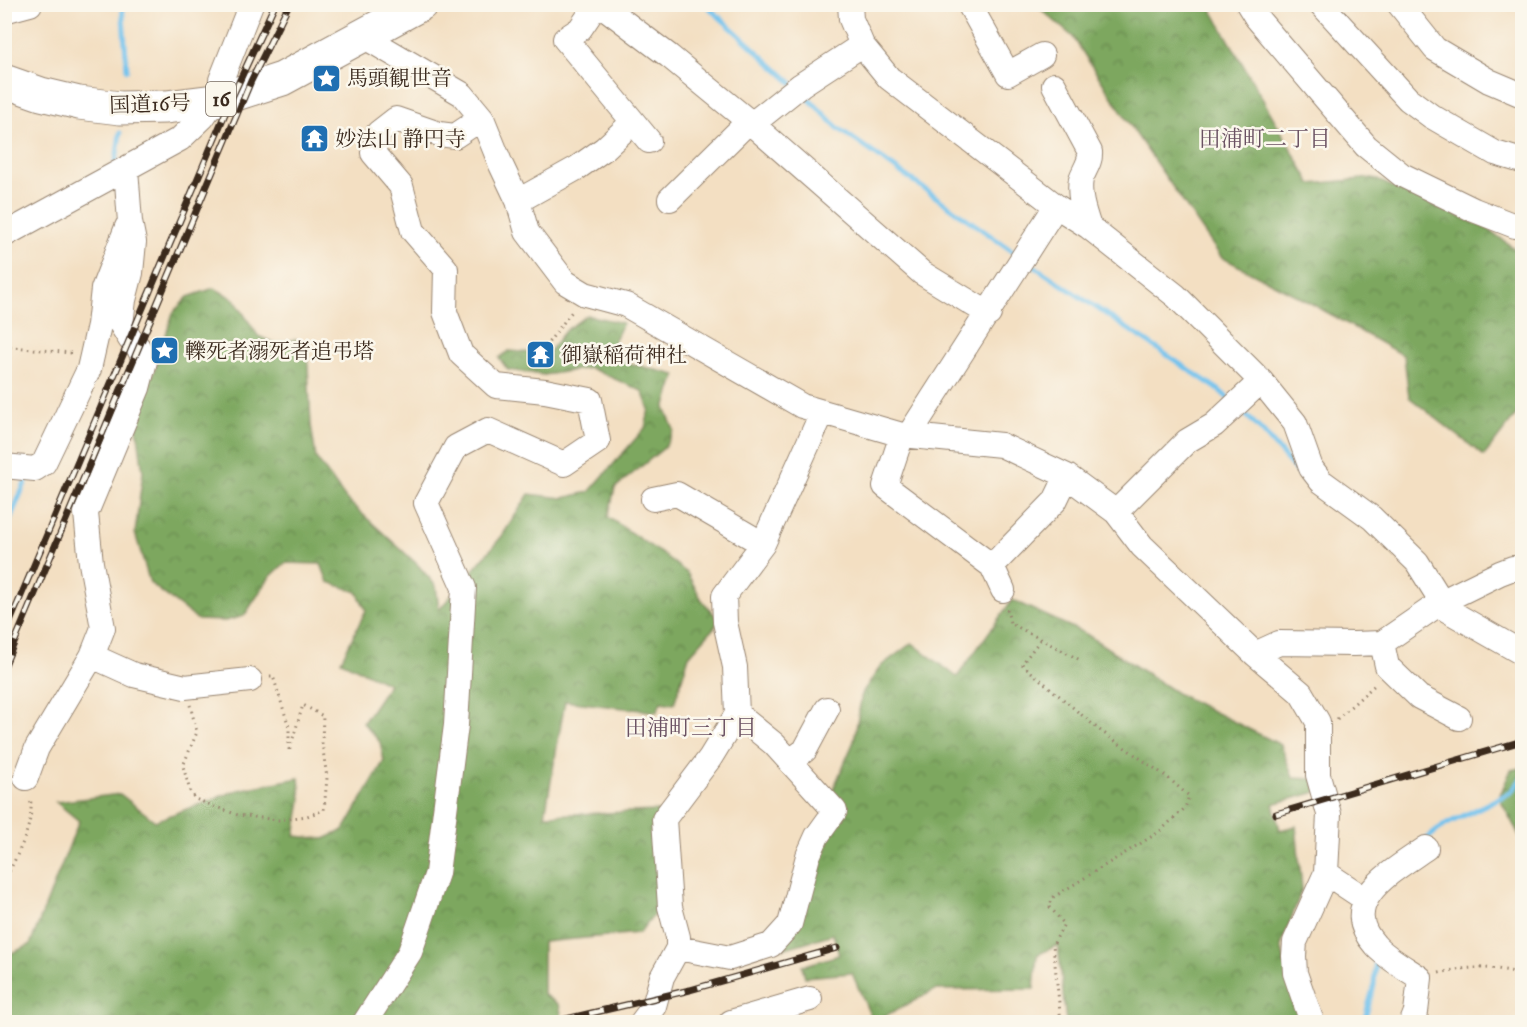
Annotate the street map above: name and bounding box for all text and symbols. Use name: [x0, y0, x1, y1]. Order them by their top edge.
place icon: 馬頭観世音: [310, 62, 342, 94]
place label: 馬頭観世音: [347, 66, 452, 92]
road number: 16: [206, 82, 236, 116]
street label: 国道16号: [109, 91, 191, 119]
temple icon: 妙法山 静円寺: [298, 123, 330, 155]
district label: 田浦町二丁目: [1199, 126, 1331, 153]
place label: 妙法山 静円寺: [335, 127, 466, 153]
place icon: 轢死者溺死者追弔塔: [148, 335, 180, 367]
place label: 轢死者溺死者追弔塔: [185, 339, 374, 365]
temple icon: 御嶽稲荷神社: [524, 339, 556, 371]
place label: 御嶽稲荷神社: [561, 343, 687, 369]
district label: 田浦町三丁目: [625, 715, 757, 742]

